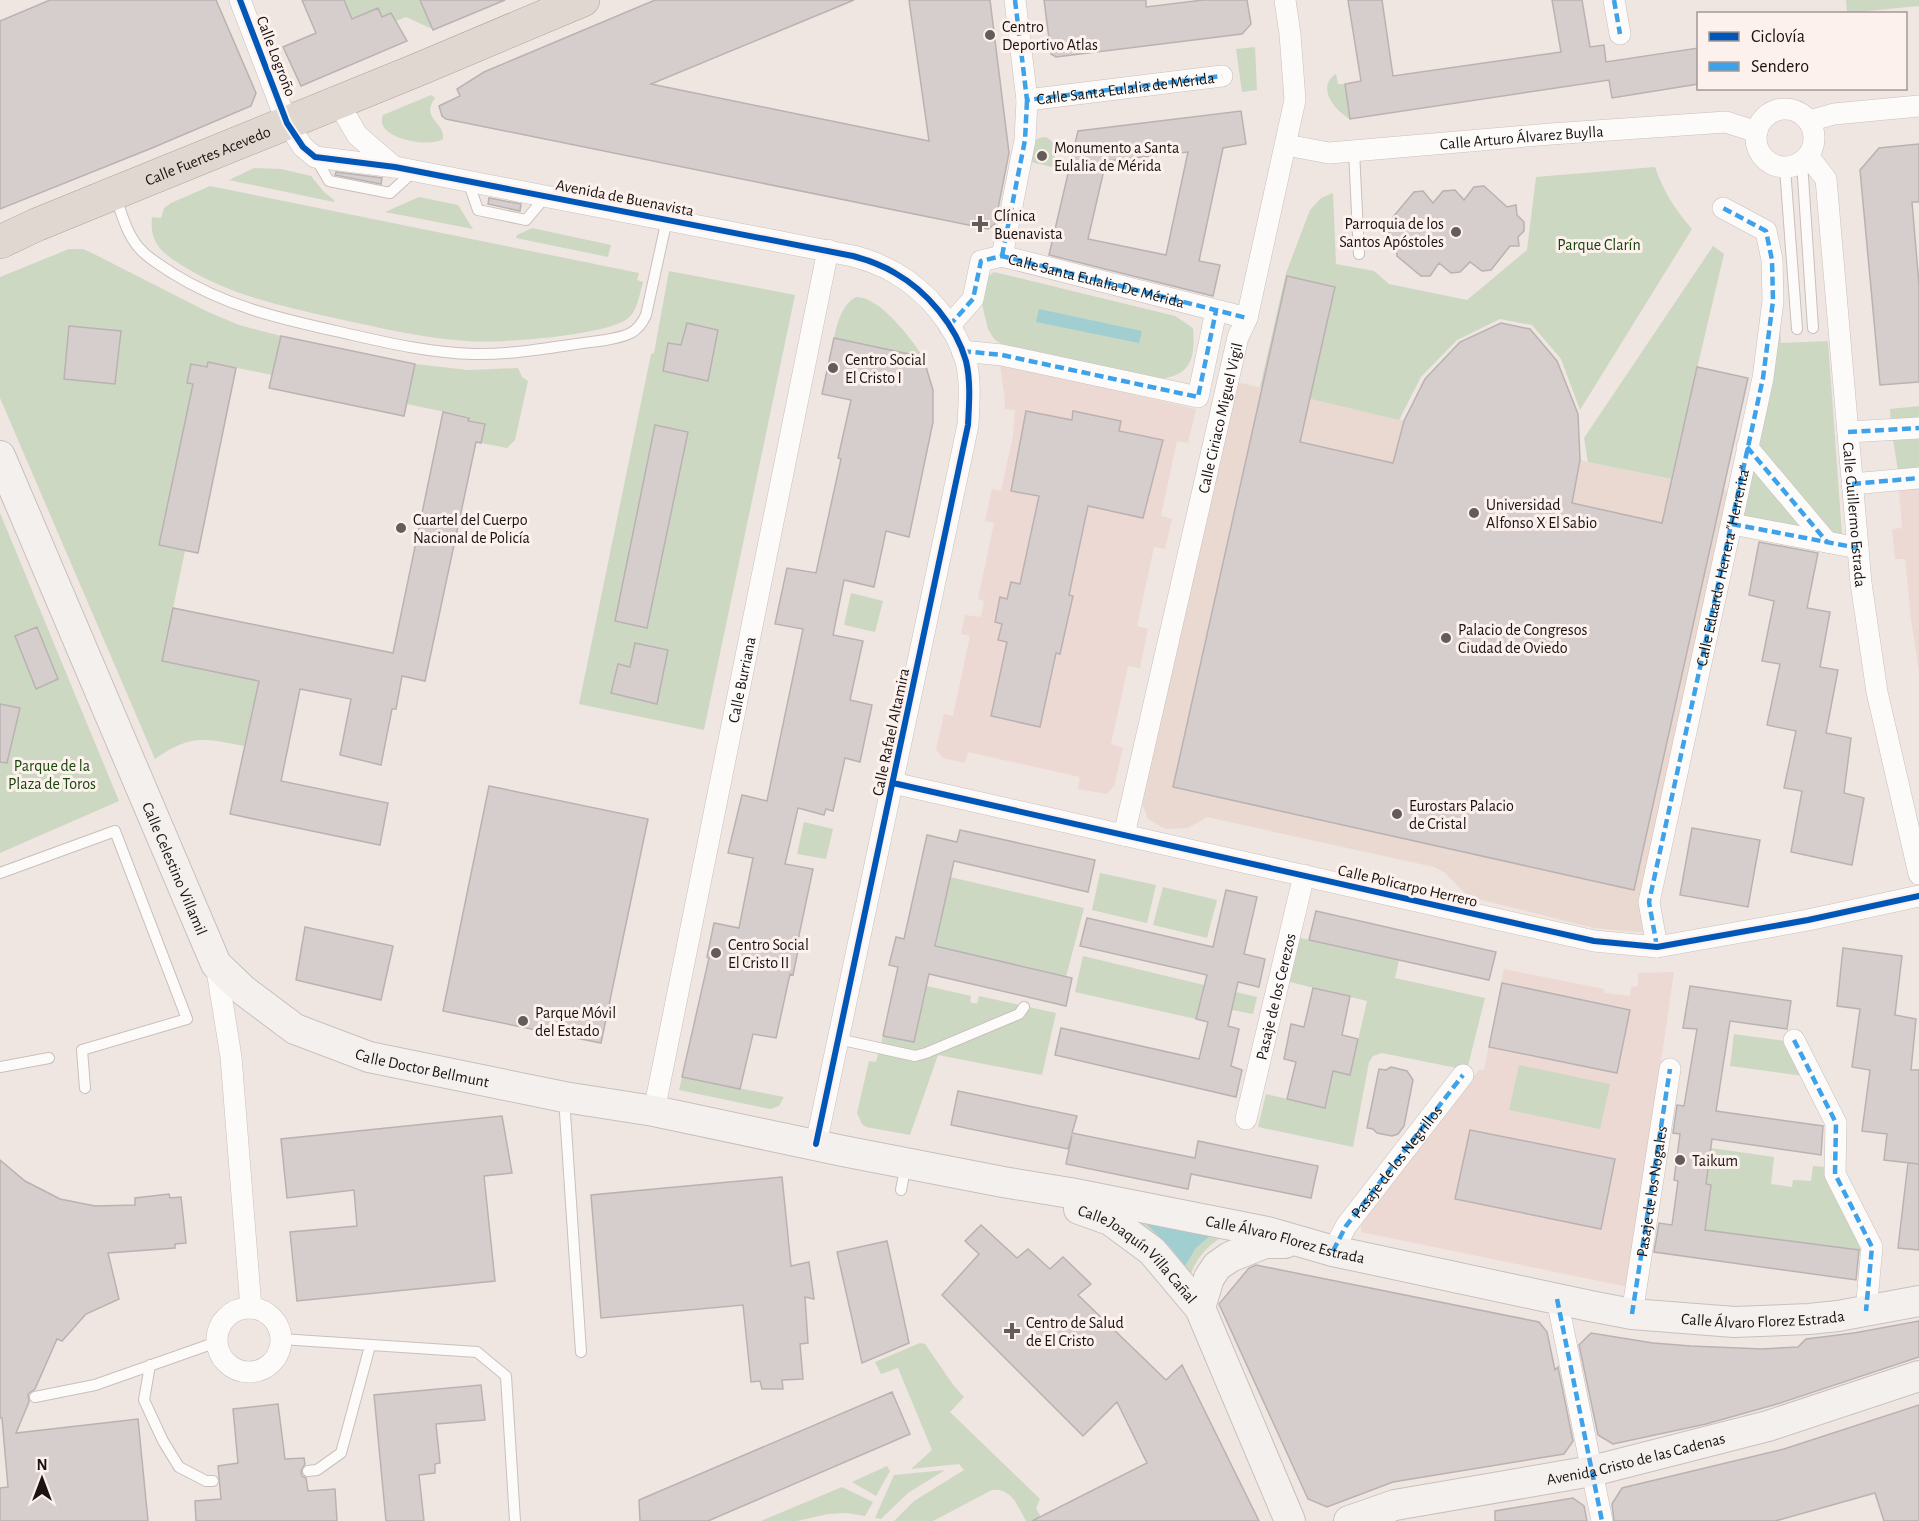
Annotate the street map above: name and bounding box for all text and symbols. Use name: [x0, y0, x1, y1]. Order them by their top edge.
legend: [1697, 12, 1907, 90]
street label: Calle Logroño: [253, 14, 299, 99]
place label: Centro Deportivo Atlas: [1002, 19, 1098, 53]
marker: Centro Deportivo Atlas: [983, 28, 997, 42]
text: Ciclovía: [1751, 28, 1805, 46]
text: Sendero: [1751, 58, 1809, 76]
street label: Calle Santa Eulalia de Mérida: [1036, 70, 1216, 108]
street label: Calle Fuertes Acevedo: [143, 123, 273, 189]
street label: Calle Arturo Álvarez Buylla: [1439, 123, 1604, 152]
place label: Monumento a Santa Eulalia de Mérida: [1054, 140, 1179, 174]
marker: Monumento a Santa Eulalia de Mérida: [1035, 149, 1049, 163]
street label: Avenida de Buenavista: [554, 177, 695, 219]
place label: Clínica Buenavista: [994, 208, 1063, 242]
marker: Clínica Buenavista: [971, 215, 989, 233]
place label: Parroquia de los Santos Apóstoles: [1339, 216, 1444, 250]
marker: Parroquia de los Santos Apóstoles: [1449, 225, 1463, 239]
park label: Parque Clarín: [1557, 237, 1641, 253]
street label: Calle Santa Eulalia De Mérida: [1006, 251, 1186, 311]
street label: Calle Ciriaco Miguel Vigil: [1196, 341, 1245, 495]
place label: Centro Social El Cristo I: [845, 352, 926, 386]
marker: Centro Social El Cristo I: [826, 361, 840, 375]
street label: Calle Guillermo Estrada: [1840, 441, 1869, 588]
street label: Calle Eduardo Herrera "Herrerita": [1694, 464, 1753, 668]
place label: Universidad Alfonso X El Sabio: [1486, 497, 1597, 531]
marker: Universidad Alfonso X El Sabio: [1467, 506, 1481, 520]
place label: Cuartel del Cuerpo Nacional de Policía: [413, 512, 530, 546]
marker: Cuartel del Cuerpo Nacional de Policía: [394, 521, 408, 535]
place label: Palacio de Congresos Ciudad de Oviedo: [1458, 622, 1588, 656]
marker: Palacio de Congresos Ciudad de Oviedo: [1439, 631, 1453, 645]
street label: Calle Burriana: [726, 635, 759, 724]
street label: Calle Rafael Altamira: [870, 667, 912, 797]
park label: Parque de la Plaza de Toros: [8, 758, 96, 792]
place label: Eurostars Palacio de Cristal: [1409, 798, 1514, 832]
street label: Calle Celestino Villamil: [139, 800, 210, 937]
marker: Eurostars Palacio de Cristal: [1390, 807, 1404, 821]
street label: Calle Policarpo Herrero: [1336, 862, 1479, 910]
street label: Pasaje de los Cerezos: [1253, 932, 1299, 1062]
place label: Centro Social El Cristo II: [728, 937, 809, 971]
marker: Centro Social El Cristo II: [709, 946, 723, 960]
place label: Parque Móvil del Estado: [535, 1005, 616, 1039]
marker: Parque Móvil del Estado: [516, 1014, 530, 1028]
street label: Calle Doctor Bellmunt: [353, 1046, 490, 1090]
street label: Pasaje de los Negrillos: [1348, 1102, 1446, 1221]
street label: Pasaje de los Nogales: [1634, 1125, 1670, 1258]
marker: Taikum: [1673, 1153, 1687, 1167]
place label: Taikum: [1692, 1153, 1738, 1169]
street label: Calle Joaquín Villa Cañal: [1076, 1202, 1199, 1307]
street label: Calle Álvaro Florez Estrada: [1204, 1213, 1366, 1267]
street label: Calle Álvaro Florez Estrada: [1680, 1308, 1846, 1331]
place label: Centro de Salud de El Cristo: [1026, 1315, 1124, 1349]
marker: Centro de Salud de El Cristo: [1003, 1322, 1021, 1340]
street label: Avenida Cristo de las Cadenas: [1545, 1430, 1727, 1488]
north arrow: [12, 1449, 72, 1509]
text: N: [36, 1457, 48, 1473]

